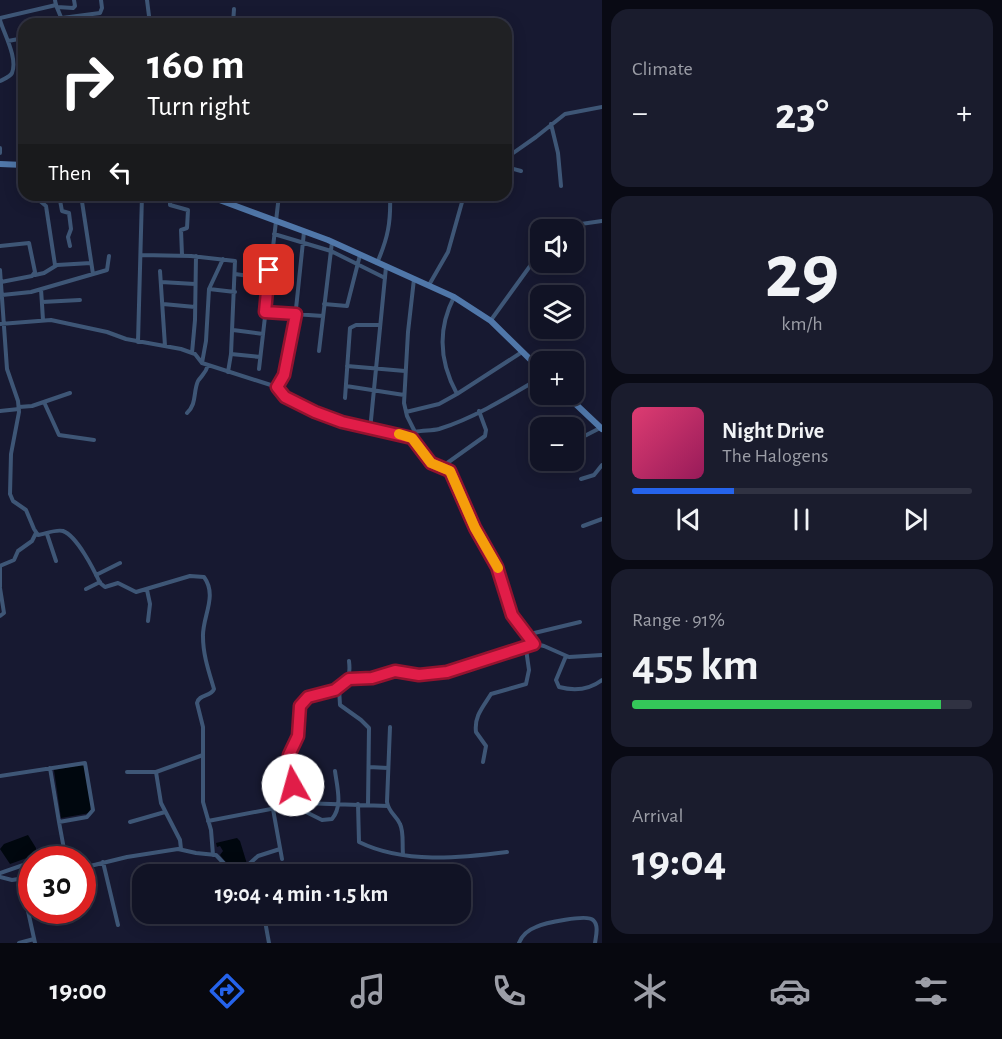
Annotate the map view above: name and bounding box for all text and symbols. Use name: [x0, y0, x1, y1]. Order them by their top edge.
icon: right: [48, 42, 126, 120]
text: 160 m: [147, 44, 245, 86]
text: Climate: [632, 59, 693, 79]
text: 23°: [775, 92, 829, 137]
text: Turn right: [147, 93, 250, 120]
text: −: [632, 97, 648, 130]
text: +: [956, 97, 972, 130]
icon: left: [104, 156, 137, 189]
text: Then: [48, 162, 92, 184]
map controls: [530, 219, 584, 471]
button: sound: [530, 219, 584, 273]
text: 29: [765, 234, 839, 312]
pin: [243, 244, 294, 295]
icon: arrive: [252, 253, 285, 286]
button: layers: [530, 285, 584, 339]
text: km/h: [781, 314, 823, 334]
button: +: [530, 351, 584, 405]
button: −: [530, 417, 584, 471]
text: Night Drive: [722, 420, 824, 442]
text: The Halogens: [722, 446, 828, 466]
icon: previous: [672, 503, 705, 536]
icon: pause: [785, 503, 818, 536]
icon: next: [899, 503, 932, 536]
text: Range · 91%: [632, 610, 725, 630]
text: 455 km: [632, 643, 759, 688]
position arrow: [261, 753, 325, 817]
text: Arrival: [632, 806, 683, 826]
text: 19:04: [632, 839, 726, 884]
speed limit sign: 30: [18, 846, 96, 924]
text: 19:04 · 4 min · 1.5 km: [215, 883, 388, 905]
icon: directions: [206, 970, 248, 1012]
icon: music: [347, 970, 389, 1012]
icon: phone: [488, 970, 530, 1012]
icon: climate: [629, 970, 671, 1012]
icon: car: [769, 970, 811, 1012]
icon: filters: [910, 970, 952, 1012]
text: 19:00: [49, 977, 107, 1004]

